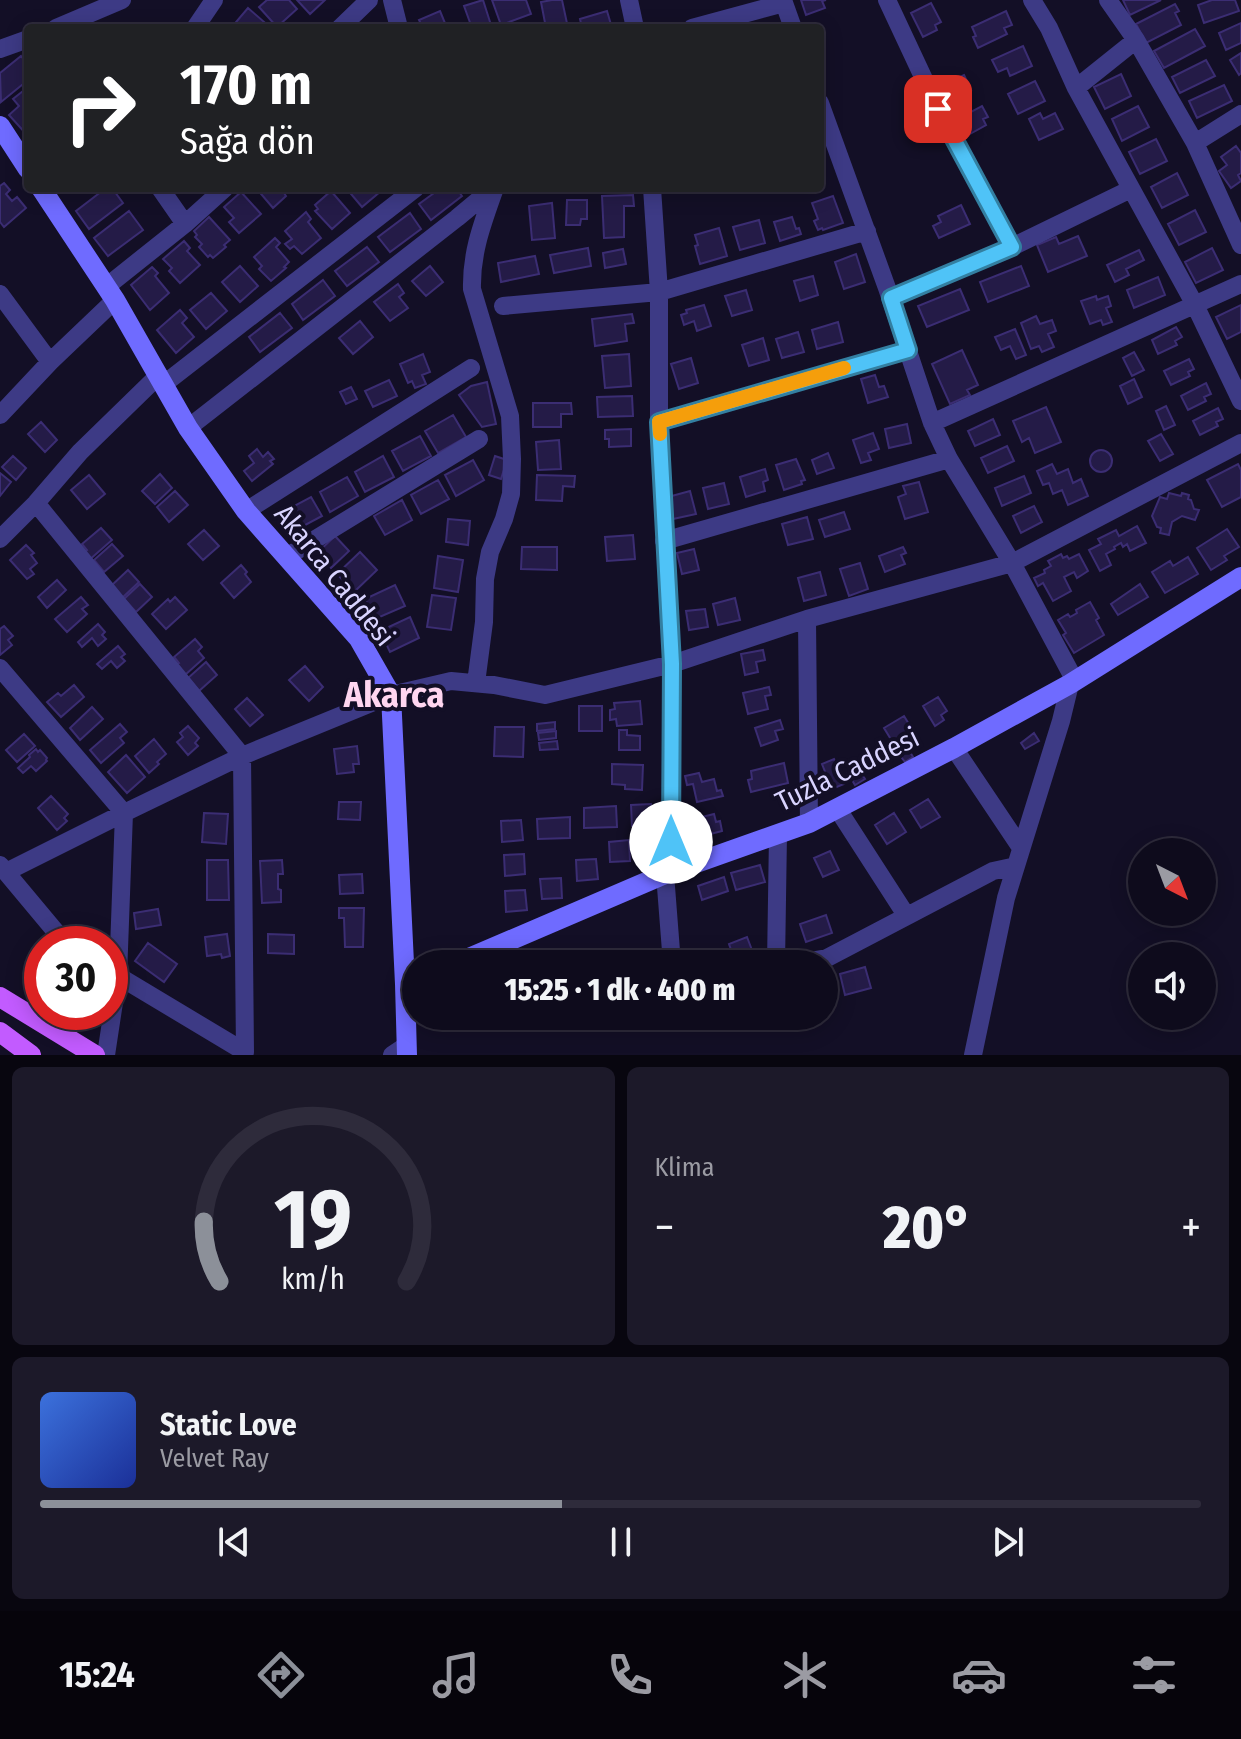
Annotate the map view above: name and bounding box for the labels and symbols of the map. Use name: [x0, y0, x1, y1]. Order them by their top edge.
pin: [904, 75, 972, 143]
street label: Akarca Caddesi: [267, 498, 402, 653]
district label: Akarca: [343, 673, 444, 717]
street label: Tuzla Caddesi: [770, 721, 924, 818]
position arrow: [629, 800, 713, 884]
north arrow: [1128, 838, 1216, 926]
speed limit sign: 30: [24, 926, 128, 1030]

